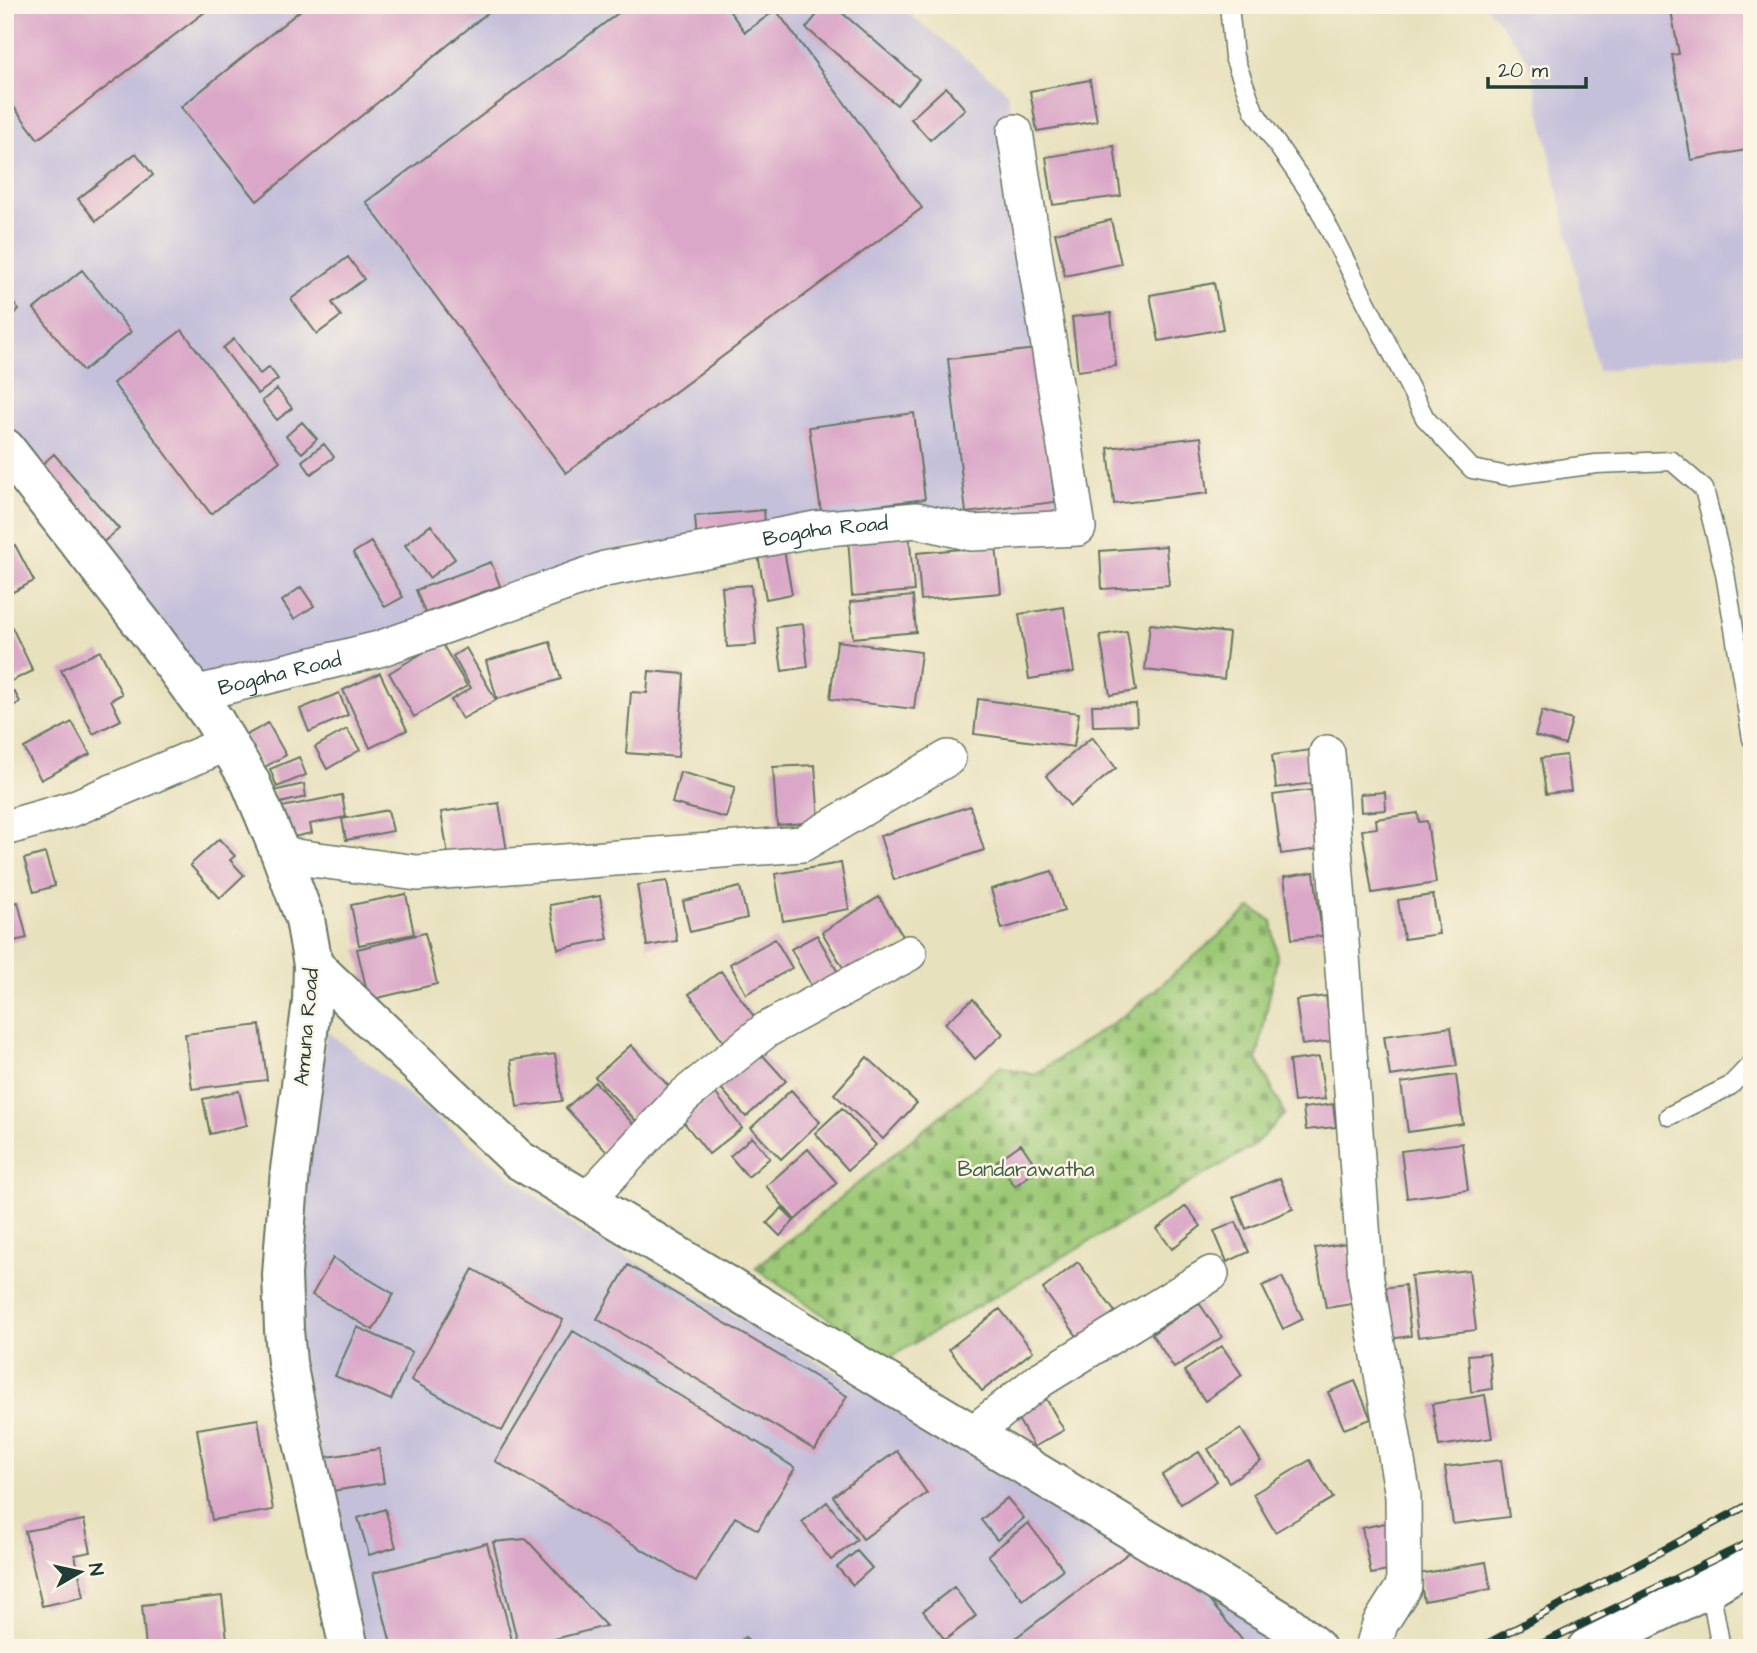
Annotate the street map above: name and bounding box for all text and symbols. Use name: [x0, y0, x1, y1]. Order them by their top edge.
scale bar: [1488, 46, 1586, 90]
text: 20 m: [1498, 56, 1549, 85]
street label: Bogaha Road: [760, 509, 889, 554]
street label: Bogaha Road: [215, 645, 345, 703]
street label: Amuna Road: [287, 967, 326, 1087]
park label: Bandarawatha: [957, 1155, 1095, 1184]
north arrow: [46, 1538, 116, 1608]
text: N: [81, 1562, 110, 1578]

